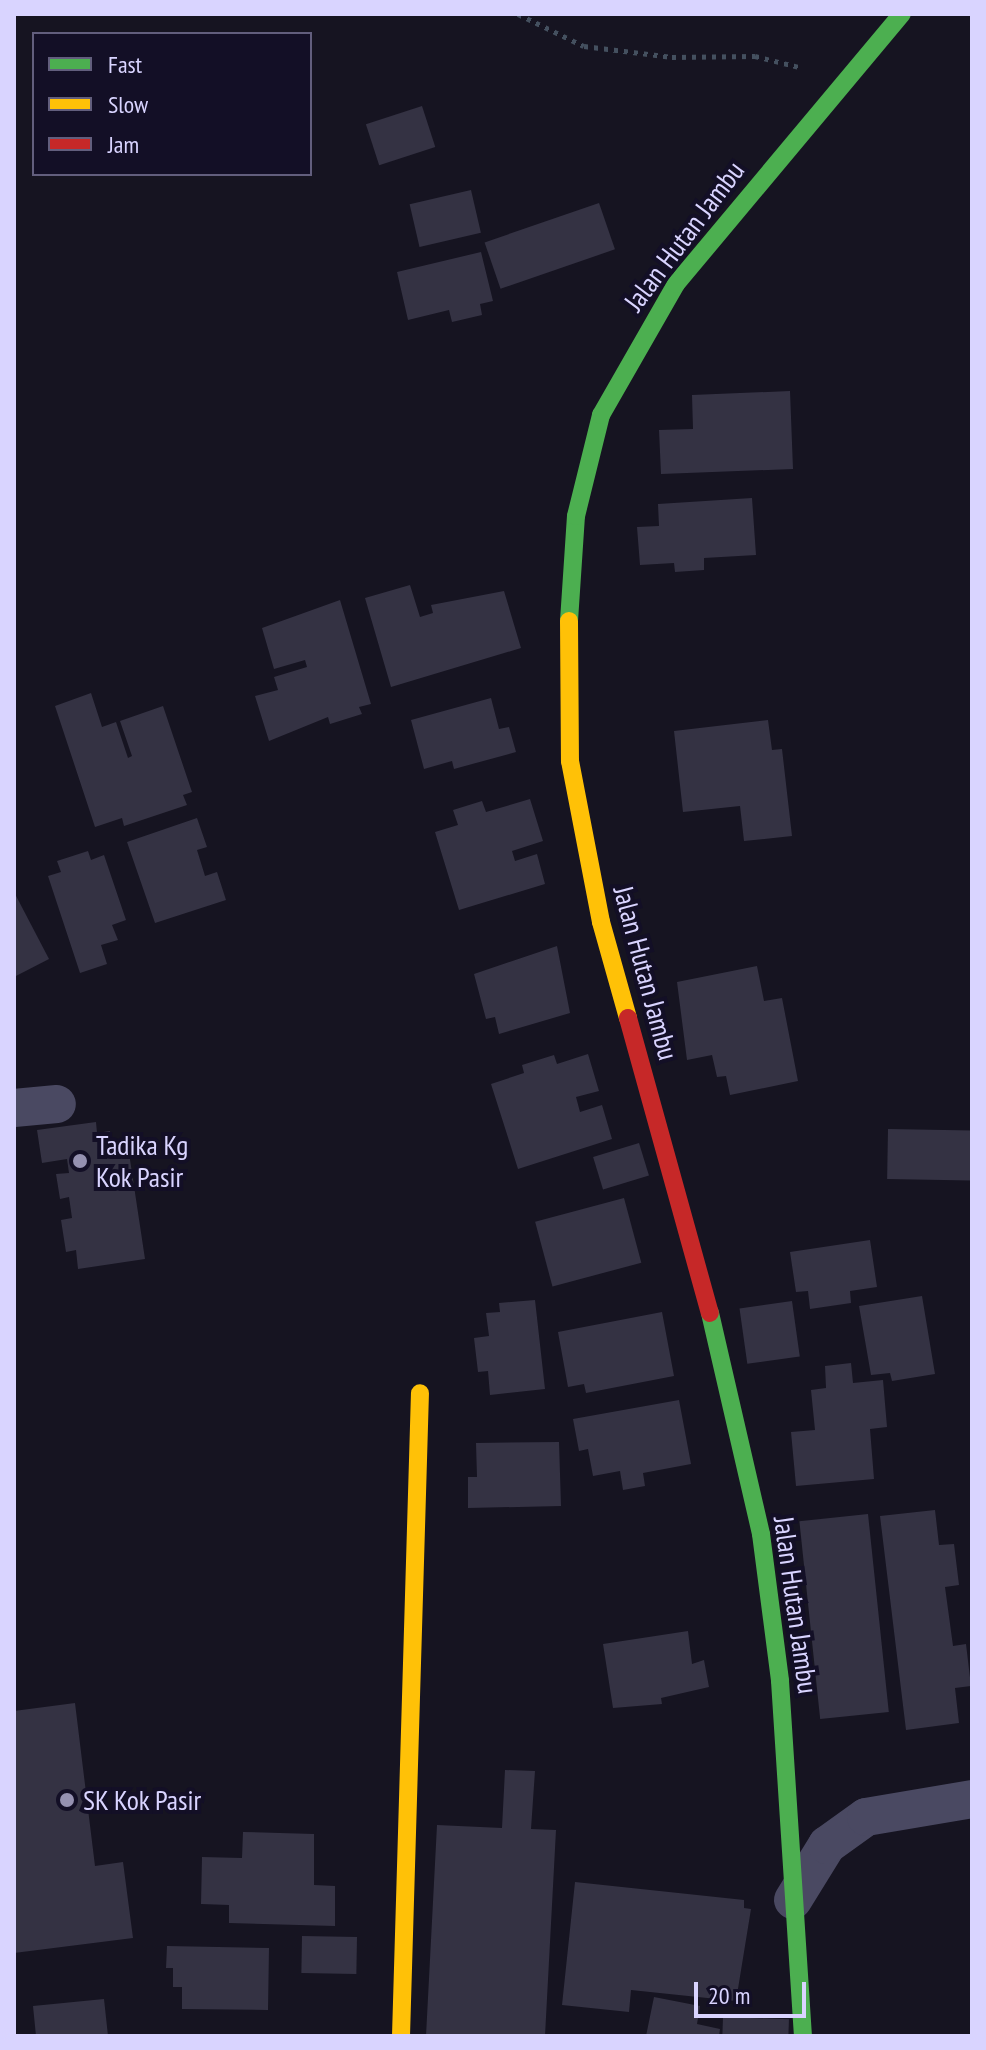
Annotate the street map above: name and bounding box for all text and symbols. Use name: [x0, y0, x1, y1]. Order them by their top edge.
legend: [32, 32, 312, 176]
text: Fast: [108, 49, 142, 80]
text: Slow: [108, 89, 148, 120]
text: Jam: [108, 129, 139, 160]
street label: Jalan Hutan Jambu: [617, 155, 751, 317]
street label: Jalan Hutan Jambu: [607, 882, 685, 1064]
place label: Tadika Kg Kok Pasir: [96, 1128, 188, 1194]
marker: Tadika Kg Kok Pasir: [71, 1152, 89, 1170]
street label: Jalan Hutan Jambu: [767, 1514, 825, 1696]
place label: SK Kok Pasir: [83, 1783, 203, 1817]
marker: SK Kok Pasir: [58, 1791, 76, 1809]
scale bar: [698, 1966, 810, 2016]
text: 20 m: [708, 1980, 750, 2011]

